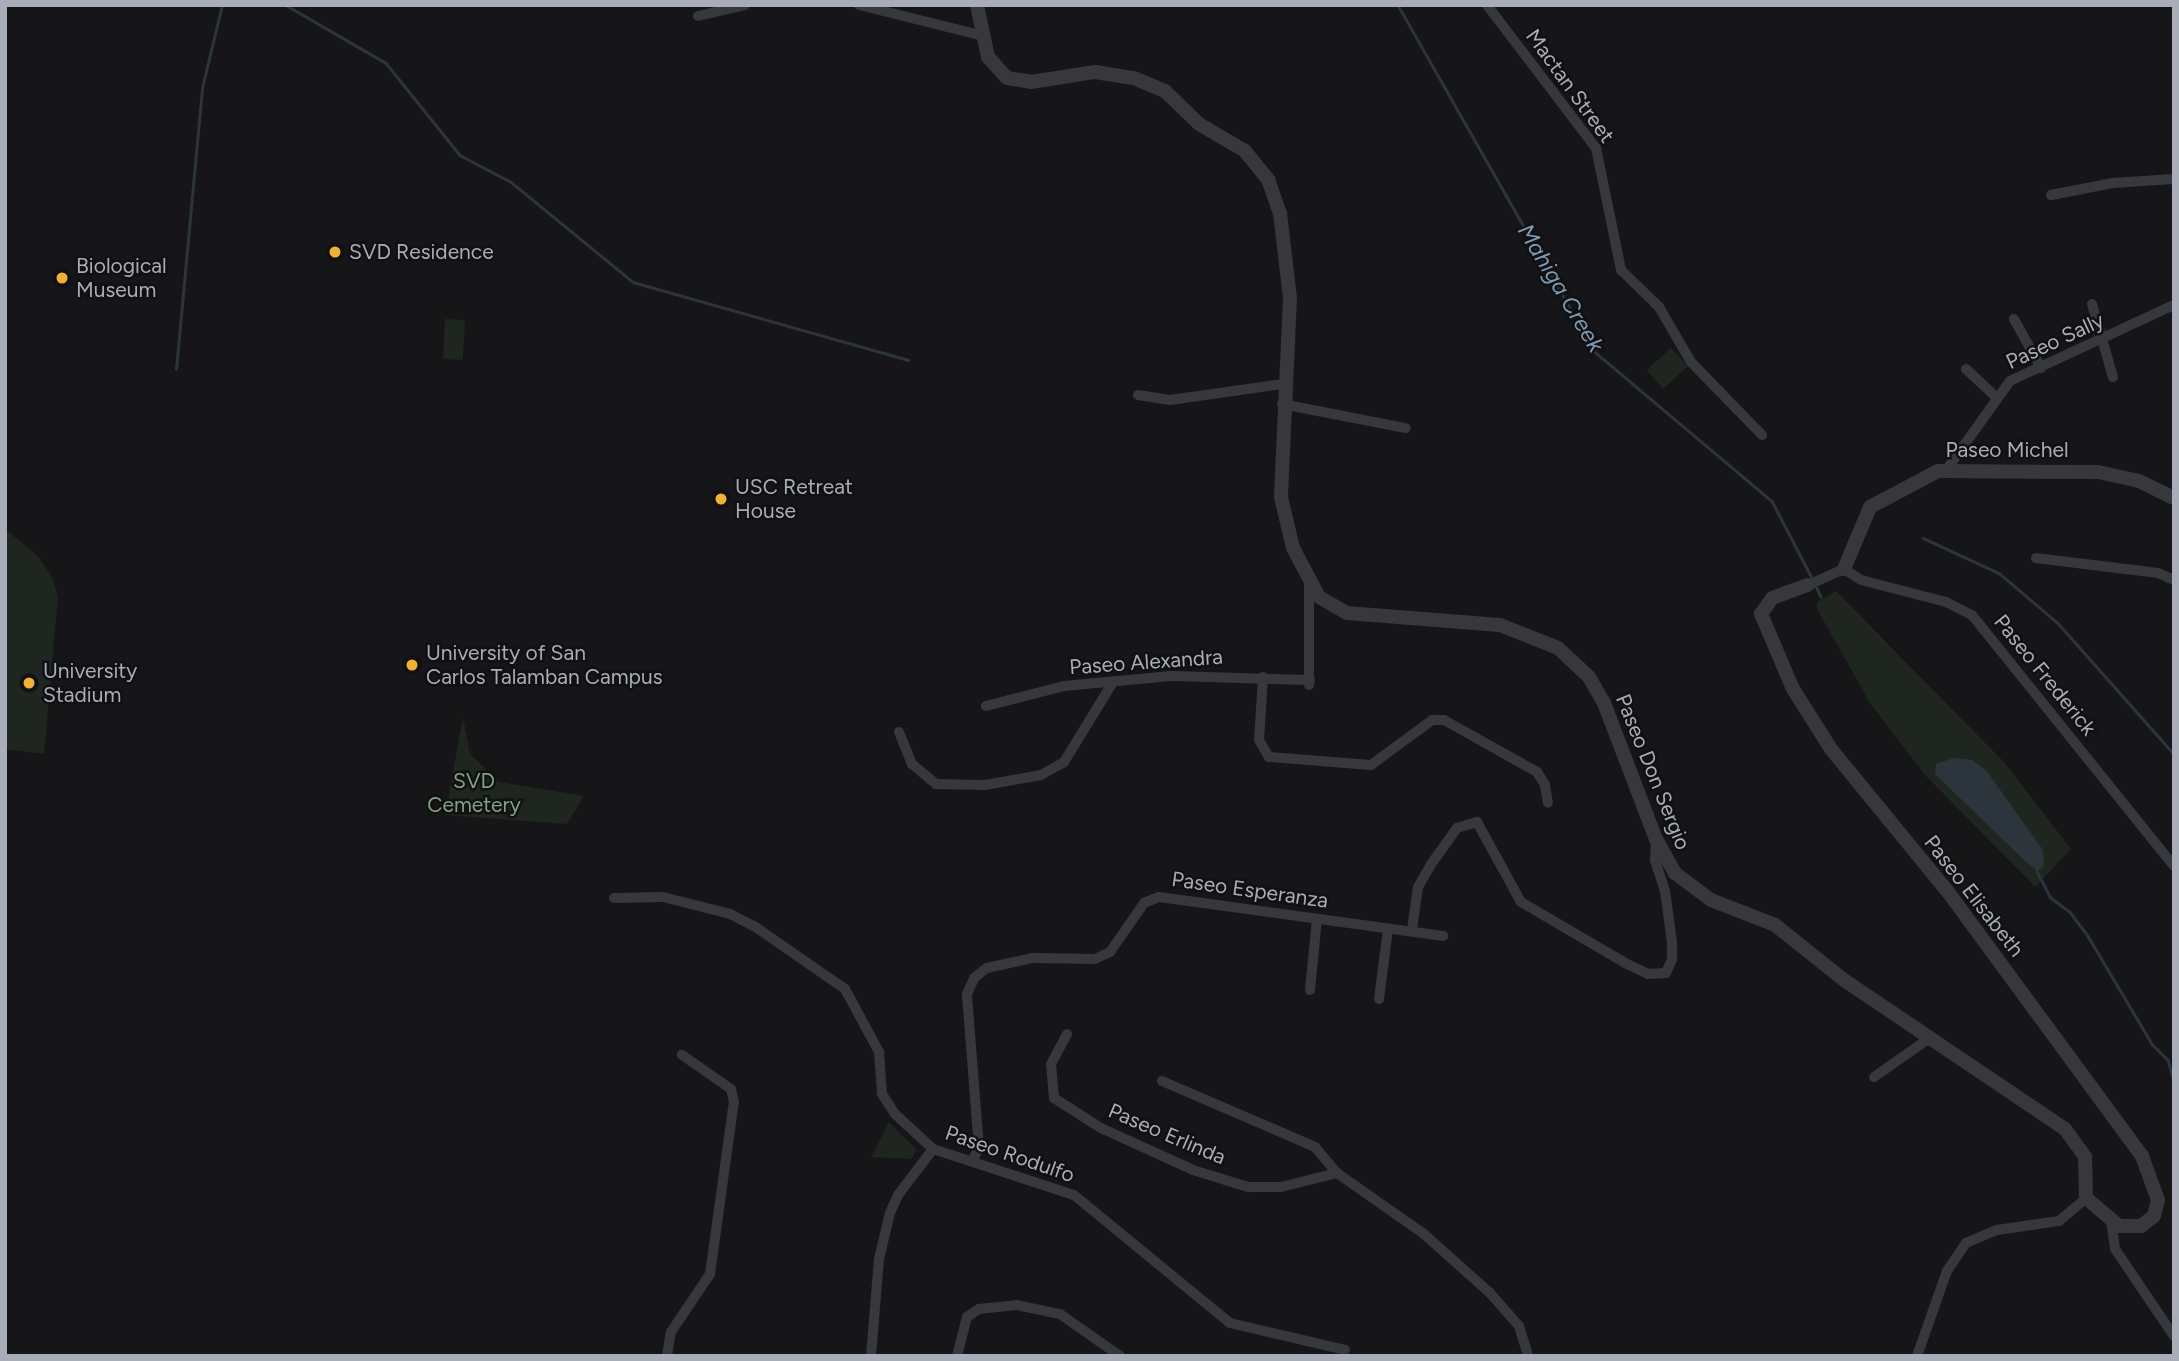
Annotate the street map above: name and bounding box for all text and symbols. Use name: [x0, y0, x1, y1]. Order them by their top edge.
street label: Mactan Street: [1520, 24, 1620, 148]
water label: Mahiga Creek: [1512, 219, 1610, 357]
place label: SVD Residence: [349, 239, 494, 265]
marker: SVD Residence: [327, 244, 343, 260]
place label: Biological Museum: [76, 253, 167, 303]
marker: Biological Museum: [54, 270, 70, 286]
street label: Paseo Sally: [2002, 307, 2108, 375]
street label: Paseo Michel: [1945, 437, 2069, 463]
place label: USC Retreat House: [735, 474, 853, 524]
marker: USC Retreat House: [713, 491, 729, 507]
street label: Paseo Frederick: [1989, 609, 2101, 741]
place label: University of San Carlos Talamban Campus: [426, 640, 662, 690]
street label: Paseo Alexandra: [1068, 644, 1224, 680]
marker: University of San Carlos Talamban Campus: [404, 657, 420, 673]
place label: University Stadium: [43, 658, 137, 708]
marker: University Stadium: [21, 675, 37, 691]
street label: Paseo Don Sergio: [1610, 690, 1696, 854]
park label: SVD Cemetery: [427, 768, 521, 818]
street label: Paseo Elisabeth: [1919, 830, 2029, 962]
street label: Paseo Esperanza: [1170, 867, 1330, 913]
street label: Paseo Erlinda: [1105, 1098, 1229, 1170]
street label: Paseo Rodulfo: [942, 1120, 1078, 1188]

